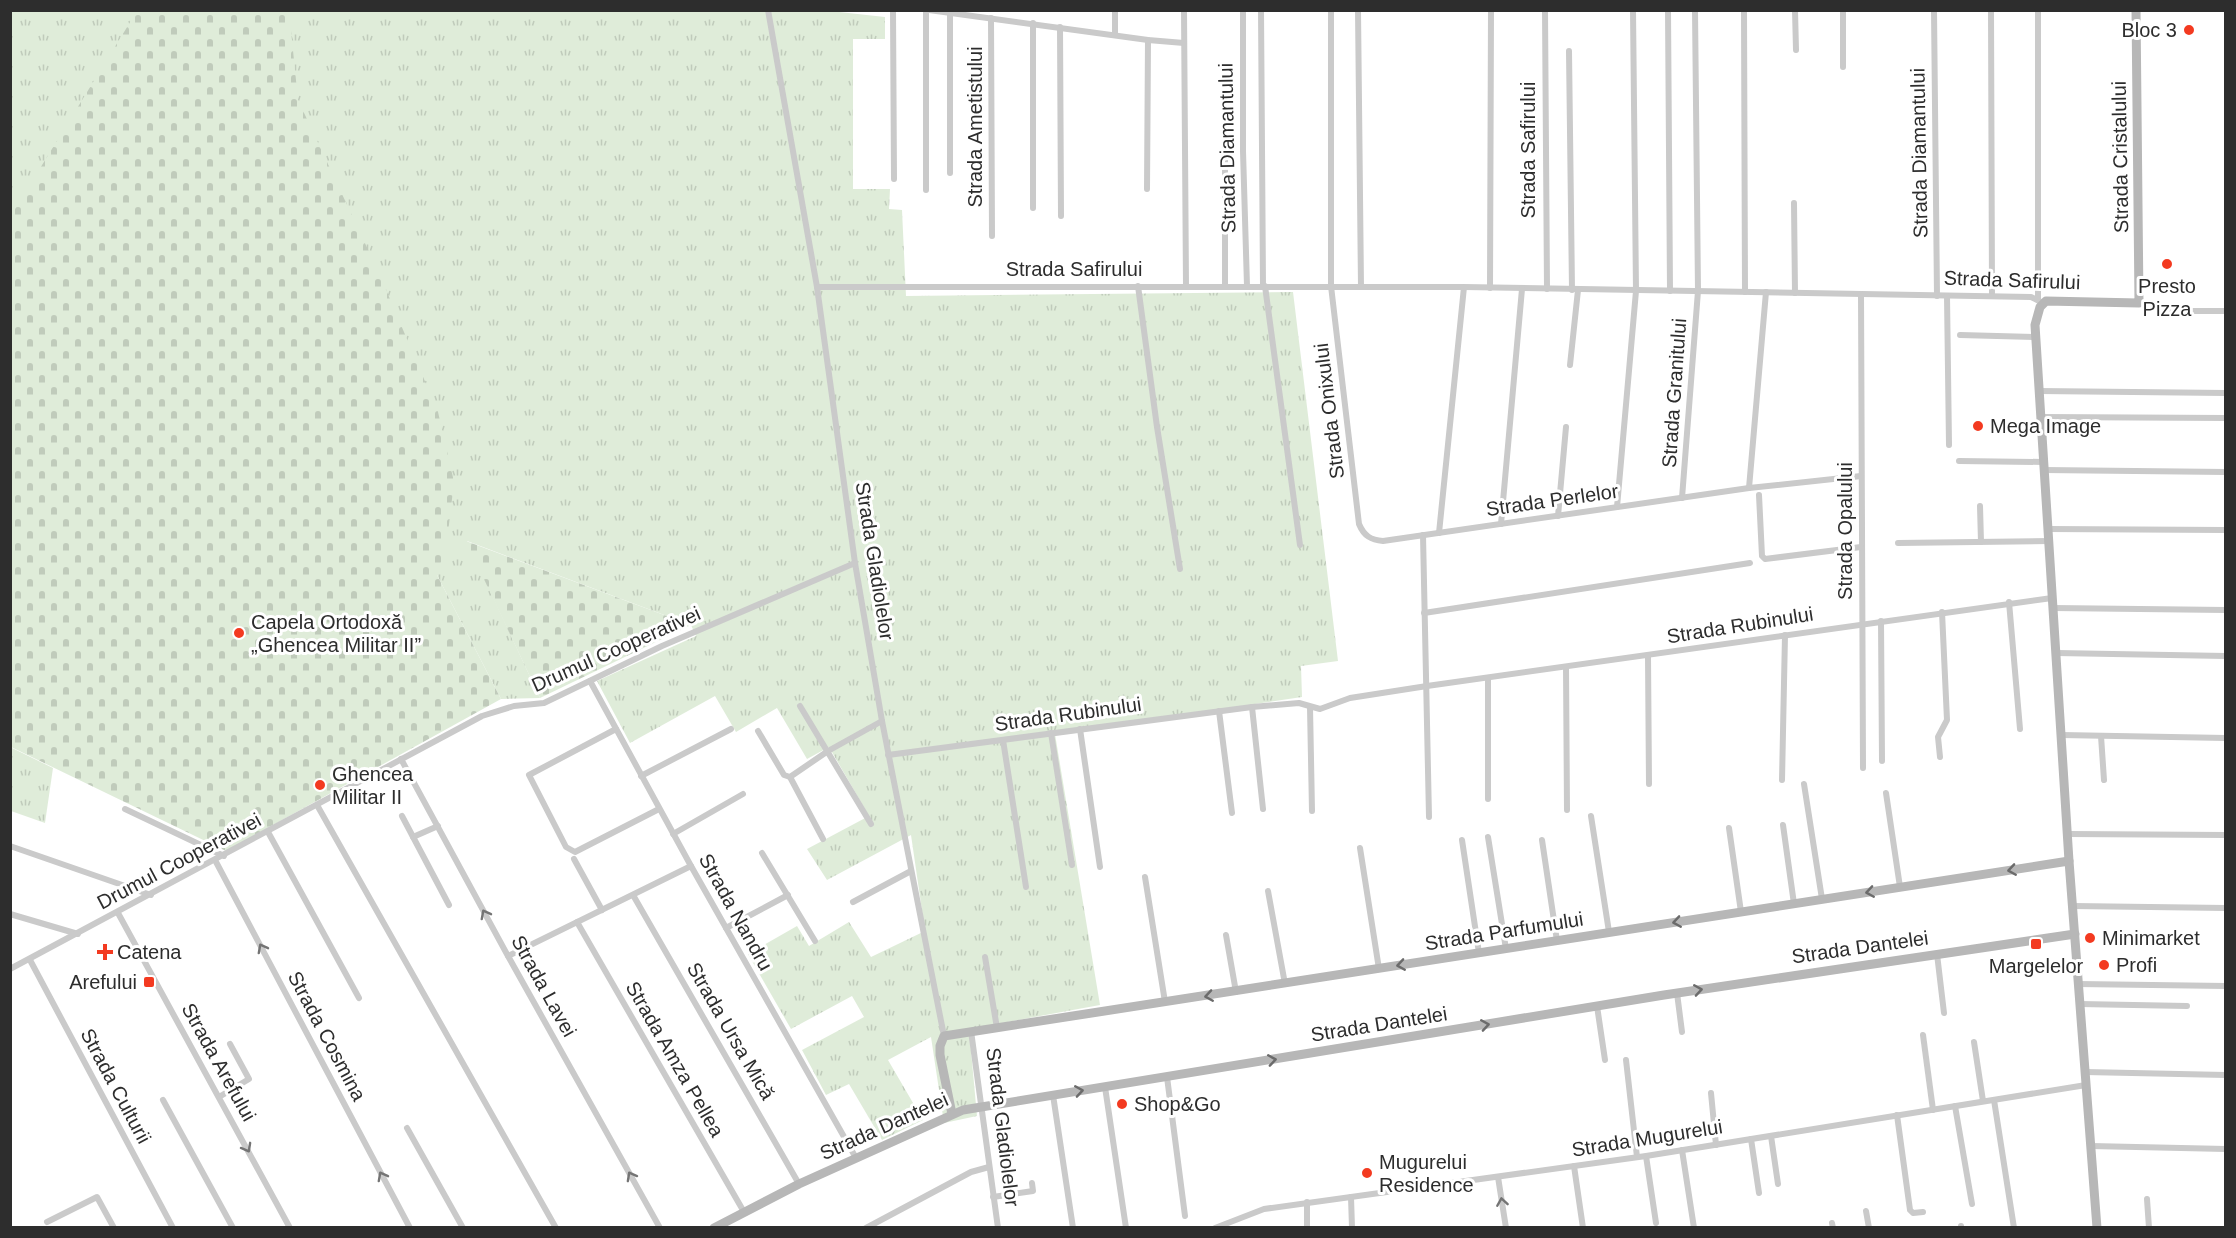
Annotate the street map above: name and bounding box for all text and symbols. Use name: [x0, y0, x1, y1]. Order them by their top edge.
place label: Bloc 3: [2121, 19, 2177, 41]
marker: Bloc 3: [2182, 23, 2196, 37]
street label: Strada Ametistului: [964, 46, 986, 208]
street label: Strada Diamantului: [1215, 63, 1239, 233]
street label: Strada Diamantului: [1907, 68, 1931, 238]
street label: Strada Cristalului: [2108, 81, 2132, 233]
street label: Strada Safirului: [1517, 82, 1539, 218]
marker: Presto Pizza: [2160, 257, 2174, 271]
street label: Strada Safirului: [1006, 258, 1142, 280]
street label: Strada Safirului: [1943, 267, 2081, 293]
place label: Presto Pizza: [2138, 275, 2196, 320]
street label: Strada Granitului: [1658, 317, 1690, 469]
street label: Strada Onixului: [1310, 342, 1348, 480]
place label: Mega Image: [1990, 415, 2101, 437]
marker: Mega Image: [1971, 419, 1985, 433]
street label: Strada Opalului: [1834, 462, 1856, 600]
street label: Strada Gladiolelor: [852, 480, 898, 642]
street label: Strada Perlelor: [1484, 480, 1620, 520]
street label: Drumul Cooperativei: [528, 602, 704, 696]
street label: Strada Rubinului: [1665, 603, 1815, 647]
place label: Capela Ortodoxă „Ghencea Militar II”: [251, 611, 421, 656]
marker: Capela Ortodoxă „Ghencea Militar II”: [232, 626, 246, 640]
street label: Strada Rubinului: [993, 693, 1143, 735]
place label: Ghencea Militar II: [332, 763, 414, 808]
marker: Ghencea Militar II: [313, 778, 327, 792]
street label: Drumul Cooperativei: [93, 808, 265, 914]
street label: Strada Nandru: [695, 850, 777, 974]
one-way arrow: [2007, 863, 2016, 875]
one-way arrow: [1865, 885, 1874, 897]
street label: Strada Parfumului: [1423, 908, 1585, 954]
one-way arrow: [481, 910, 492, 921]
one-way arrow: [1672, 915, 1682, 927]
street label: Strada Dantelei: [1790, 927, 1930, 967]
place label: Minimarket: [2102, 927, 2200, 949]
marker: Minimarket: [2083, 931, 2097, 945]
street label: Strada Lavei: [507, 932, 581, 1040]
marker: Margelelor: [2029, 937, 2043, 951]
place label: Catena: [117, 941, 182, 963]
one-way arrow: [257, 943, 269, 954]
marker: Catena: [98, 945, 112, 959]
place label: Profi: [2116, 954, 2157, 976]
place label: Margelelor: [1989, 955, 2084, 977]
marker: Profi: [2097, 958, 2111, 972]
street label: Strada Ursa Mică: [683, 959, 780, 1104]
one-way arrow: [1397, 959, 1406, 971]
street label: Strada Cosmina: [284, 968, 371, 1105]
place label: Arefului: [69, 971, 137, 993]
marker: Arefului: [142, 975, 156, 989]
street label: Strada Amza Pellea: [622, 977, 729, 1141]
one-way arrow: [1693, 984, 1703, 996]
one-way arrow: [1204, 989, 1213, 1001]
street label: Strada Arefului: [178, 999, 260, 1125]
street label: Strada Dantelei: [1309, 1002, 1449, 1046]
one-way arrow: [1480, 1019, 1490, 1032]
street label: Strada Culturii: [77, 1025, 155, 1147]
street label: Strada Gladiolelor: [982, 1046, 1024, 1208]
one-way arrow: [1267, 1054, 1276, 1066]
one-way arrow: [1075, 1086, 1084, 1098]
street label: Strada Dantelei: [817, 1088, 951, 1164]
place label: Shop&Go: [1134, 1093, 1221, 1115]
marker: Shop&Go: [1115, 1097, 1129, 1111]
street label: Strada Mugurelui: [1570, 1115, 1724, 1161]
one-way arrow: [240, 1142, 251, 1152]
place label: Mugurelui Residence: [1379, 1151, 1474, 1196]
marker: Mugurelui Residence: [1360, 1166, 1374, 1180]
one-way arrow: [378, 1172, 389, 1182]
one-way arrow: [627, 1172, 639, 1183]
one-way arrow: [1496, 1198, 1509, 1208]

